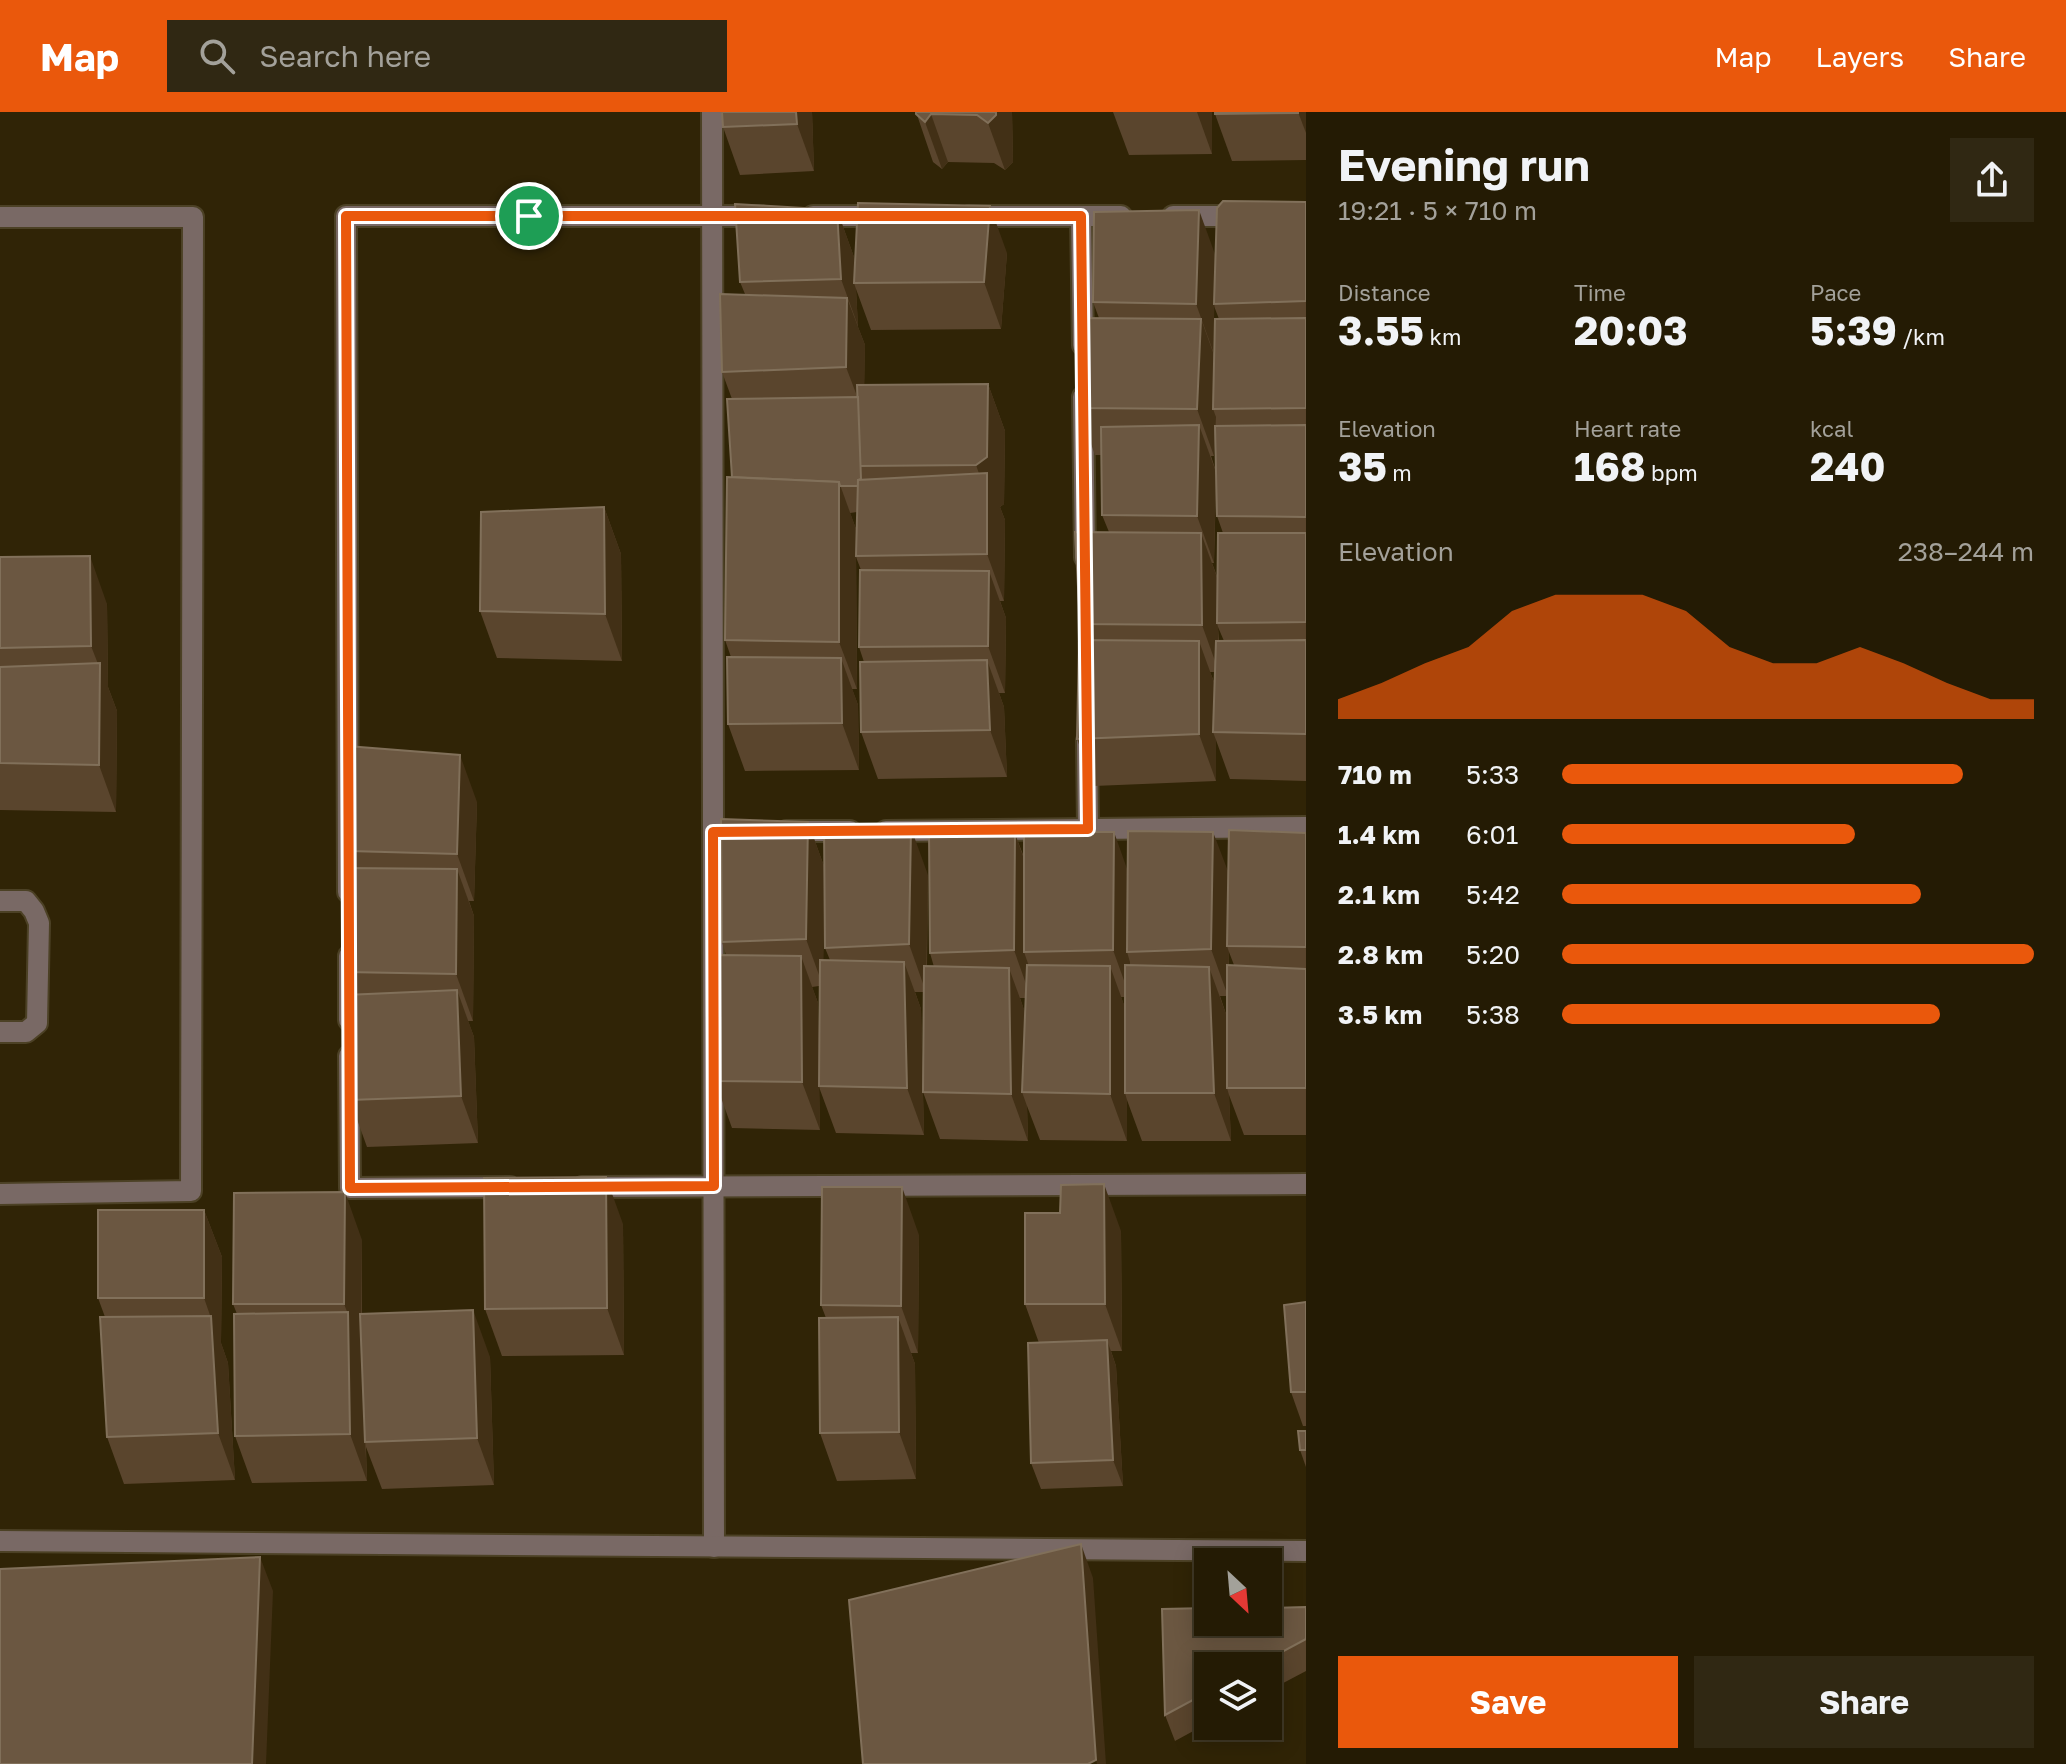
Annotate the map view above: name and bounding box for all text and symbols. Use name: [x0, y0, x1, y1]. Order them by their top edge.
search box: [167, 20, 727, 92]
text: Map: [40, 34, 119, 79]
icon: search: [195, 34, 239, 78]
text: Search here: [259, 38, 431, 74]
text: Map: [1714, 40, 1772, 73]
text: Layers: [1816, 40, 1904, 73]
text: Share: [1948, 40, 2026, 73]
text: Evening run: [1338, 138, 1590, 191]
button: share: [1950, 138, 2034, 222]
pin: [495, 182, 563, 250]
icon: arrive: [507, 194, 551, 238]
text: 19:21 · 5 × 710 m: [1338, 195, 1537, 226]
text: Distance: [1338, 279, 1430, 306]
text: Time: [1574, 279, 1626, 306]
text: Pace: [1810, 279, 1861, 306]
text: 3.55: [1338, 306, 1424, 354]
text: 20:03: [1574, 306, 1688, 354]
text: 5:39: [1810, 306, 1897, 354]
text: km: [1424, 323, 1461, 350]
text: /km: [1897, 323, 1945, 350]
text: Elevation: [1338, 415, 1436, 442]
text: Heart rate: [1574, 415, 1681, 442]
text: kcal: [1810, 415, 1853, 442]
text: 35: [1338, 442, 1387, 490]
text: 168: [1574, 442, 1646, 490]
text: 240: [1810, 442, 1885, 490]
text: m: [1387, 459, 1412, 486]
text: bpm: [1646, 459, 1698, 486]
text: Elevation: [1338, 536, 1454, 567]
text: 238–244 m: [1898, 536, 2034, 567]
text: 710 m: [1338, 759, 1412, 790]
text: 5:33: [1466, 759, 1519, 790]
text: 1.4 km: [1338, 819, 1420, 850]
text: 6:01: [1466, 819, 1518, 850]
text: 2.1 km: [1338, 879, 1420, 910]
text: 5:42: [1466, 879, 1520, 910]
text: 2.8 km: [1338, 939, 1423, 970]
text: 5:20: [1466, 939, 1520, 970]
text: 3.5 km: [1338, 999, 1422, 1030]
text: 5:38: [1466, 999, 1520, 1030]
north arrow: [1194, 1548, 1282, 1636]
map controls: [1194, 1548, 1282, 1740]
button: layers: [1194, 1652, 1282, 1740]
button: Save: [1338, 1656, 1678, 1748]
button: Share: [1694, 1656, 2034, 1748]

